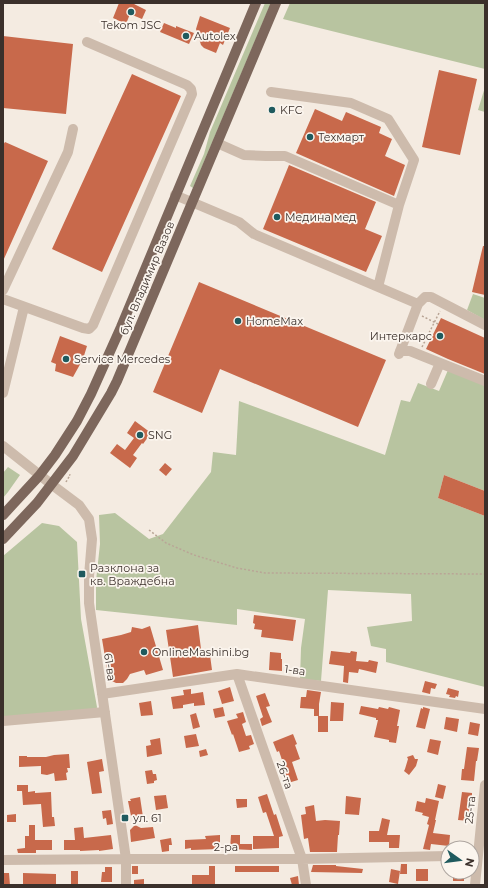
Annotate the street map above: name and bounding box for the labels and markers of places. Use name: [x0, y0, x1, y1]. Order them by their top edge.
marker: Tekom JSC: [126, 7, 136, 17]
place label: Tekom JSC: [101, 18, 161, 32]
place label: Autolex: [194, 29, 236, 43]
marker: Autolex: [181, 31, 191, 41]
place label: KFC: [280, 103, 303, 117]
marker: KFC: [267, 105, 277, 115]
place label: Техмарт: [318, 130, 365, 144]
marker: Техмарт: [305, 132, 315, 142]
place label: Медина мед: [285, 210, 356, 224]
marker: Медина мед: [272, 212, 282, 222]
place label: HomeMax: [246, 314, 303, 328]
marker: HomeMax: [233, 316, 243, 326]
place label: Интеркарс: [370, 329, 432, 343]
marker: Интеркарс: [435, 331, 445, 341]
place label: Service Mercedes: [74, 352, 171, 366]
marker: Service Mercedes: [61, 354, 71, 364]
place label: SNG: [148, 428, 172, 442]
marker: SNG: [135, 430, 145, 440]
place label: Разклона за кв. Враждебна: [90, 561, 175, 588]
marker: Разклона за кв. Враждебна: [77, 569, 87, 579]
place label: ОnlineMashini.bg: [152, 645, 249, 659]
marker: ОnlineMashini.bg: [139, 647, 149, 657]
place label: ул. 61: [132, 811, 162, 825]
marker: ул. 61: [120, 813, 130, 823]

